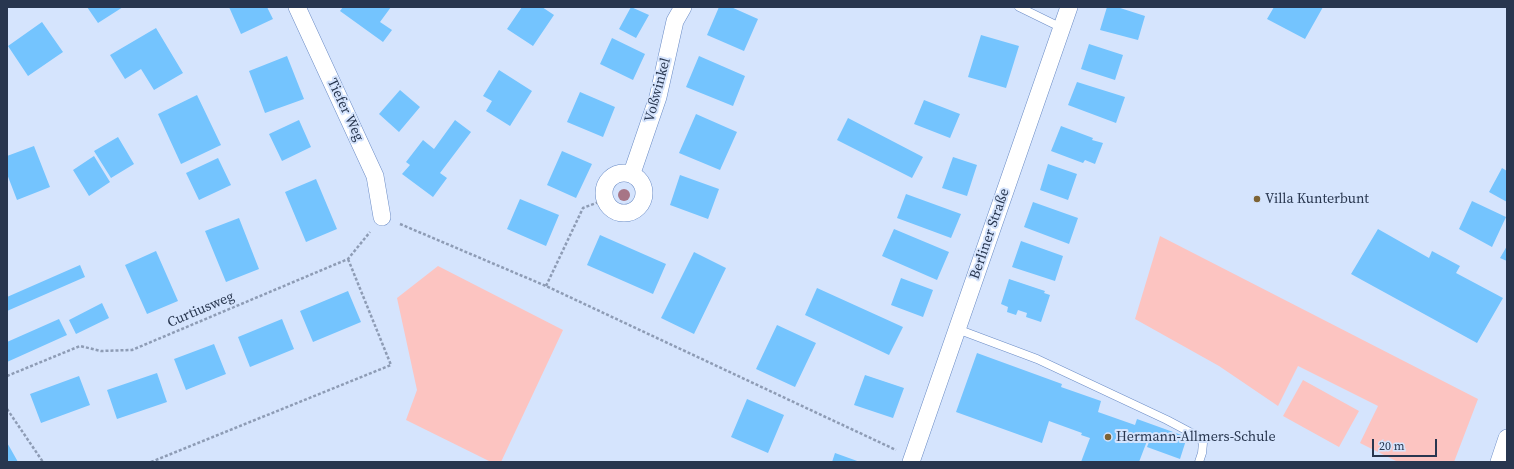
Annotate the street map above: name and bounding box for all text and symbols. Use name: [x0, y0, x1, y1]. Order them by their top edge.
street label: Voßwinkel: [641, 56, 675, 124]
street label: Tiefer Weg: [323, 76, 367, 144]
street label: Berliner Straße: [967, 186, 1013, 282]
place label: Villa Kunterbunt: [1265, 191, 1369, 207]
marker: Villa Kunterbunt: [1252, 194, 1262, 204]
street label: Curtiusweg: [165, 288, 237, 332]
place label: Hermann-Allmers-Schule: [1116, 429, 1276, 445]
scale bar: [1374, 431, 1439, 457]
marker: Hermann-Allmers-Schule: [1103, 432, 1113, 442]
text: 20 m: [1379, 438, 1405, 454]

